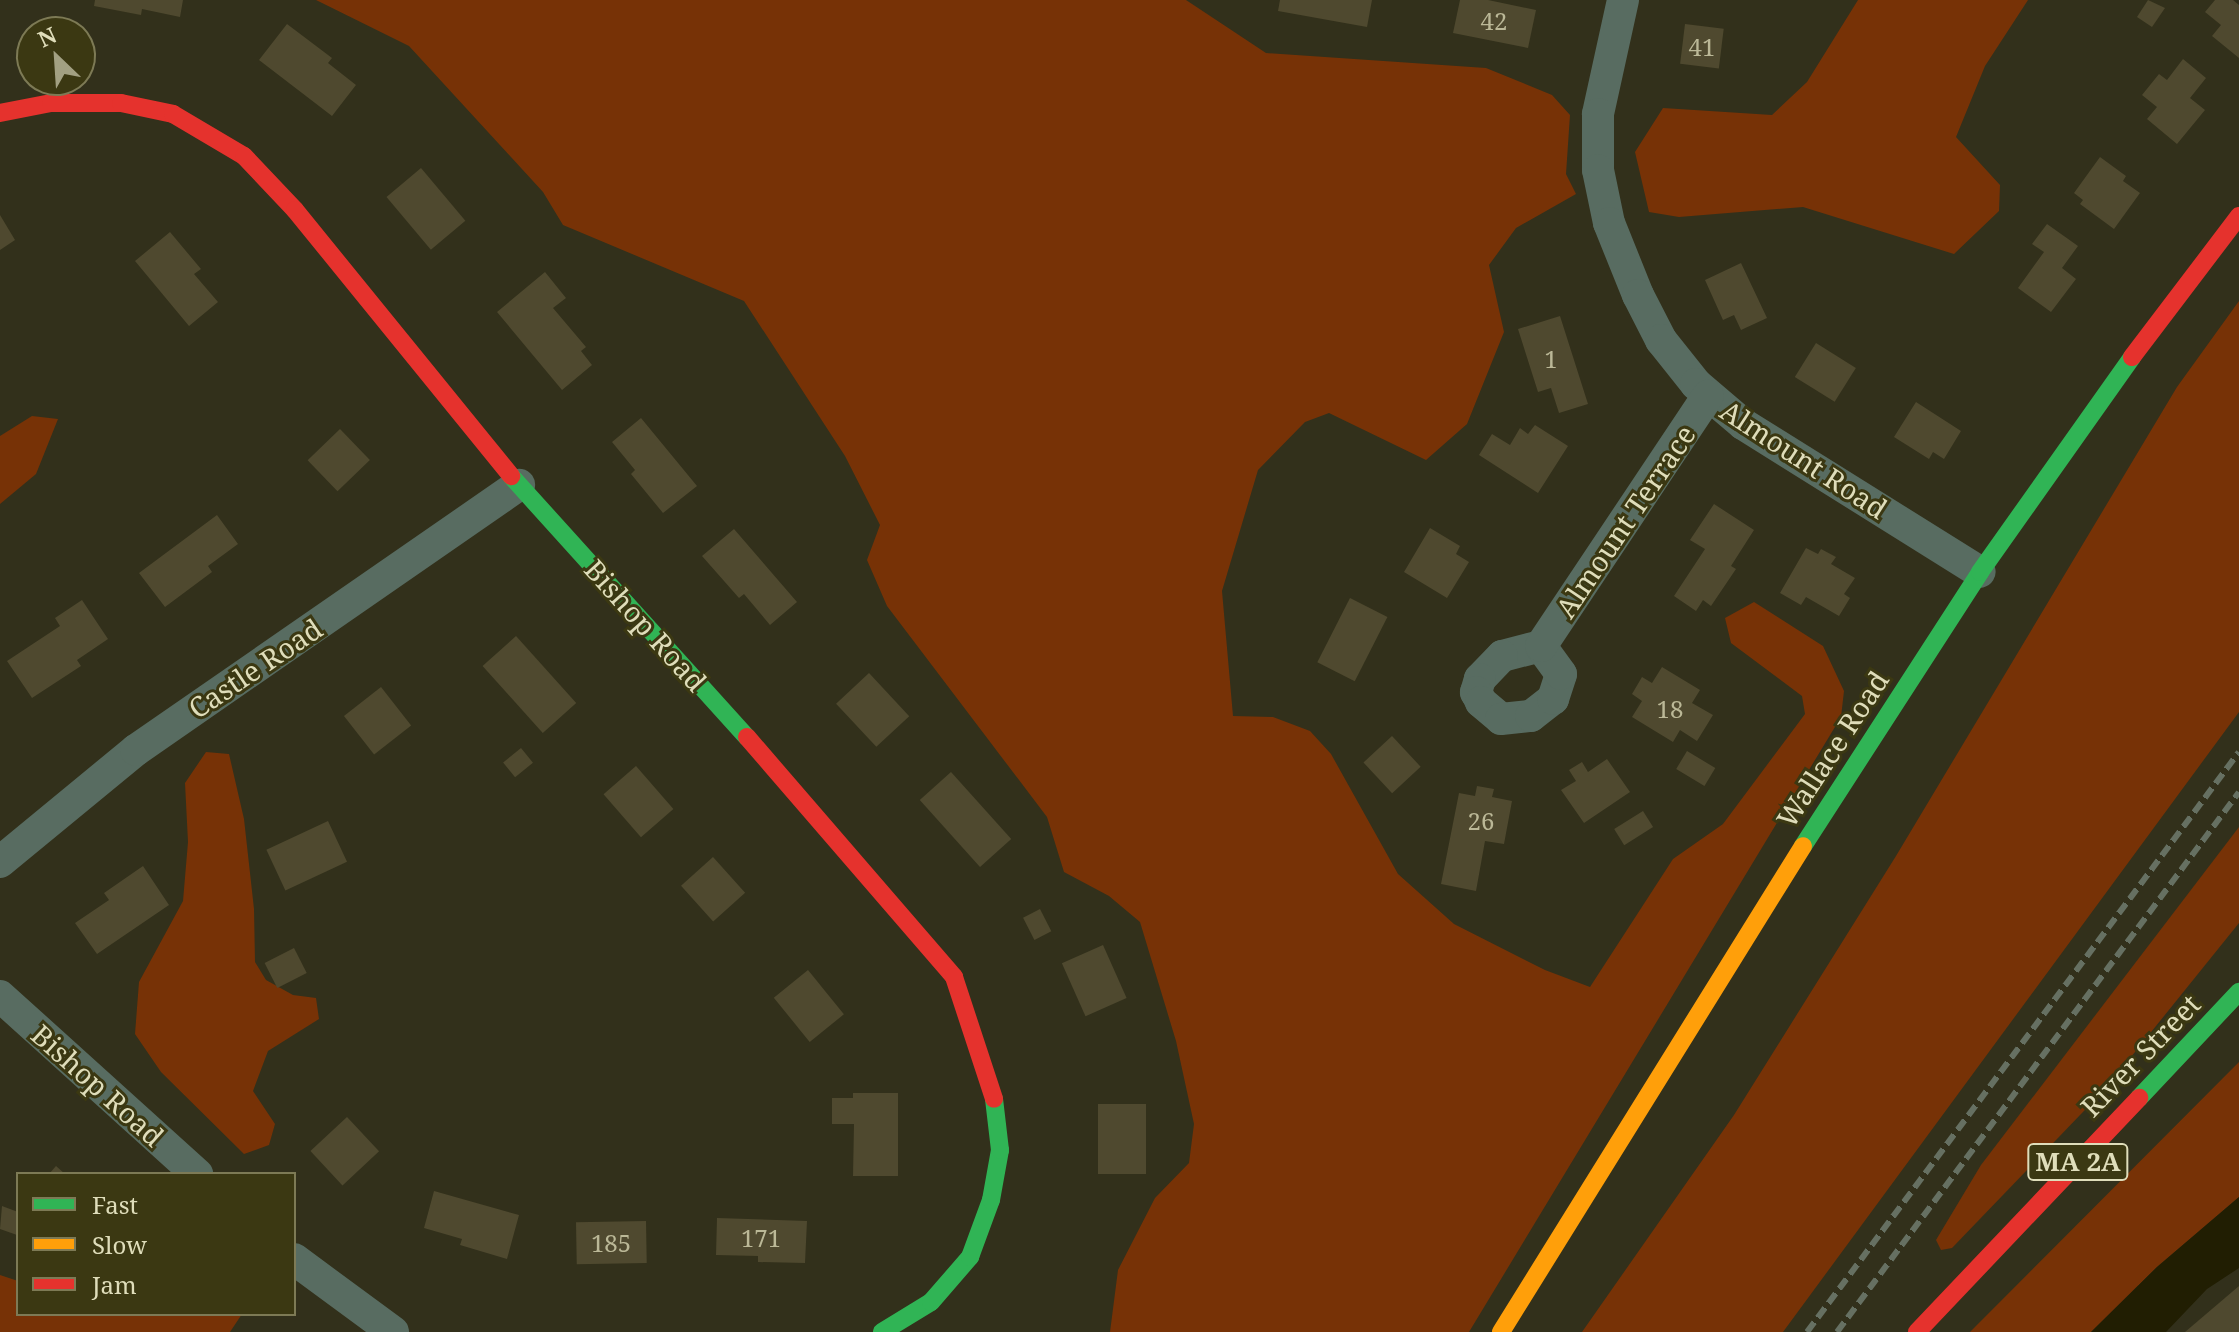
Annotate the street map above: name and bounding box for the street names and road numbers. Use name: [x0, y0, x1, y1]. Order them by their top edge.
street label: Almount Road: [1715, 393, 1893, 525]
street label: Almount Terrace: [1548, 418, 1702, 624]
street label: Bishop Road: [578, 552, 714, 698]
street label: Castle Road: [182, 611, 328, 725]
street label: Wallace Road: [1769, 664, 1895, 834]
street label: River Street: [2073, 987, 2207, 1123]
street label: Bishop Road: [25, 1017, 171, 1153]
road number: MA 2A: [2026, 1140, 2130, 1184]

